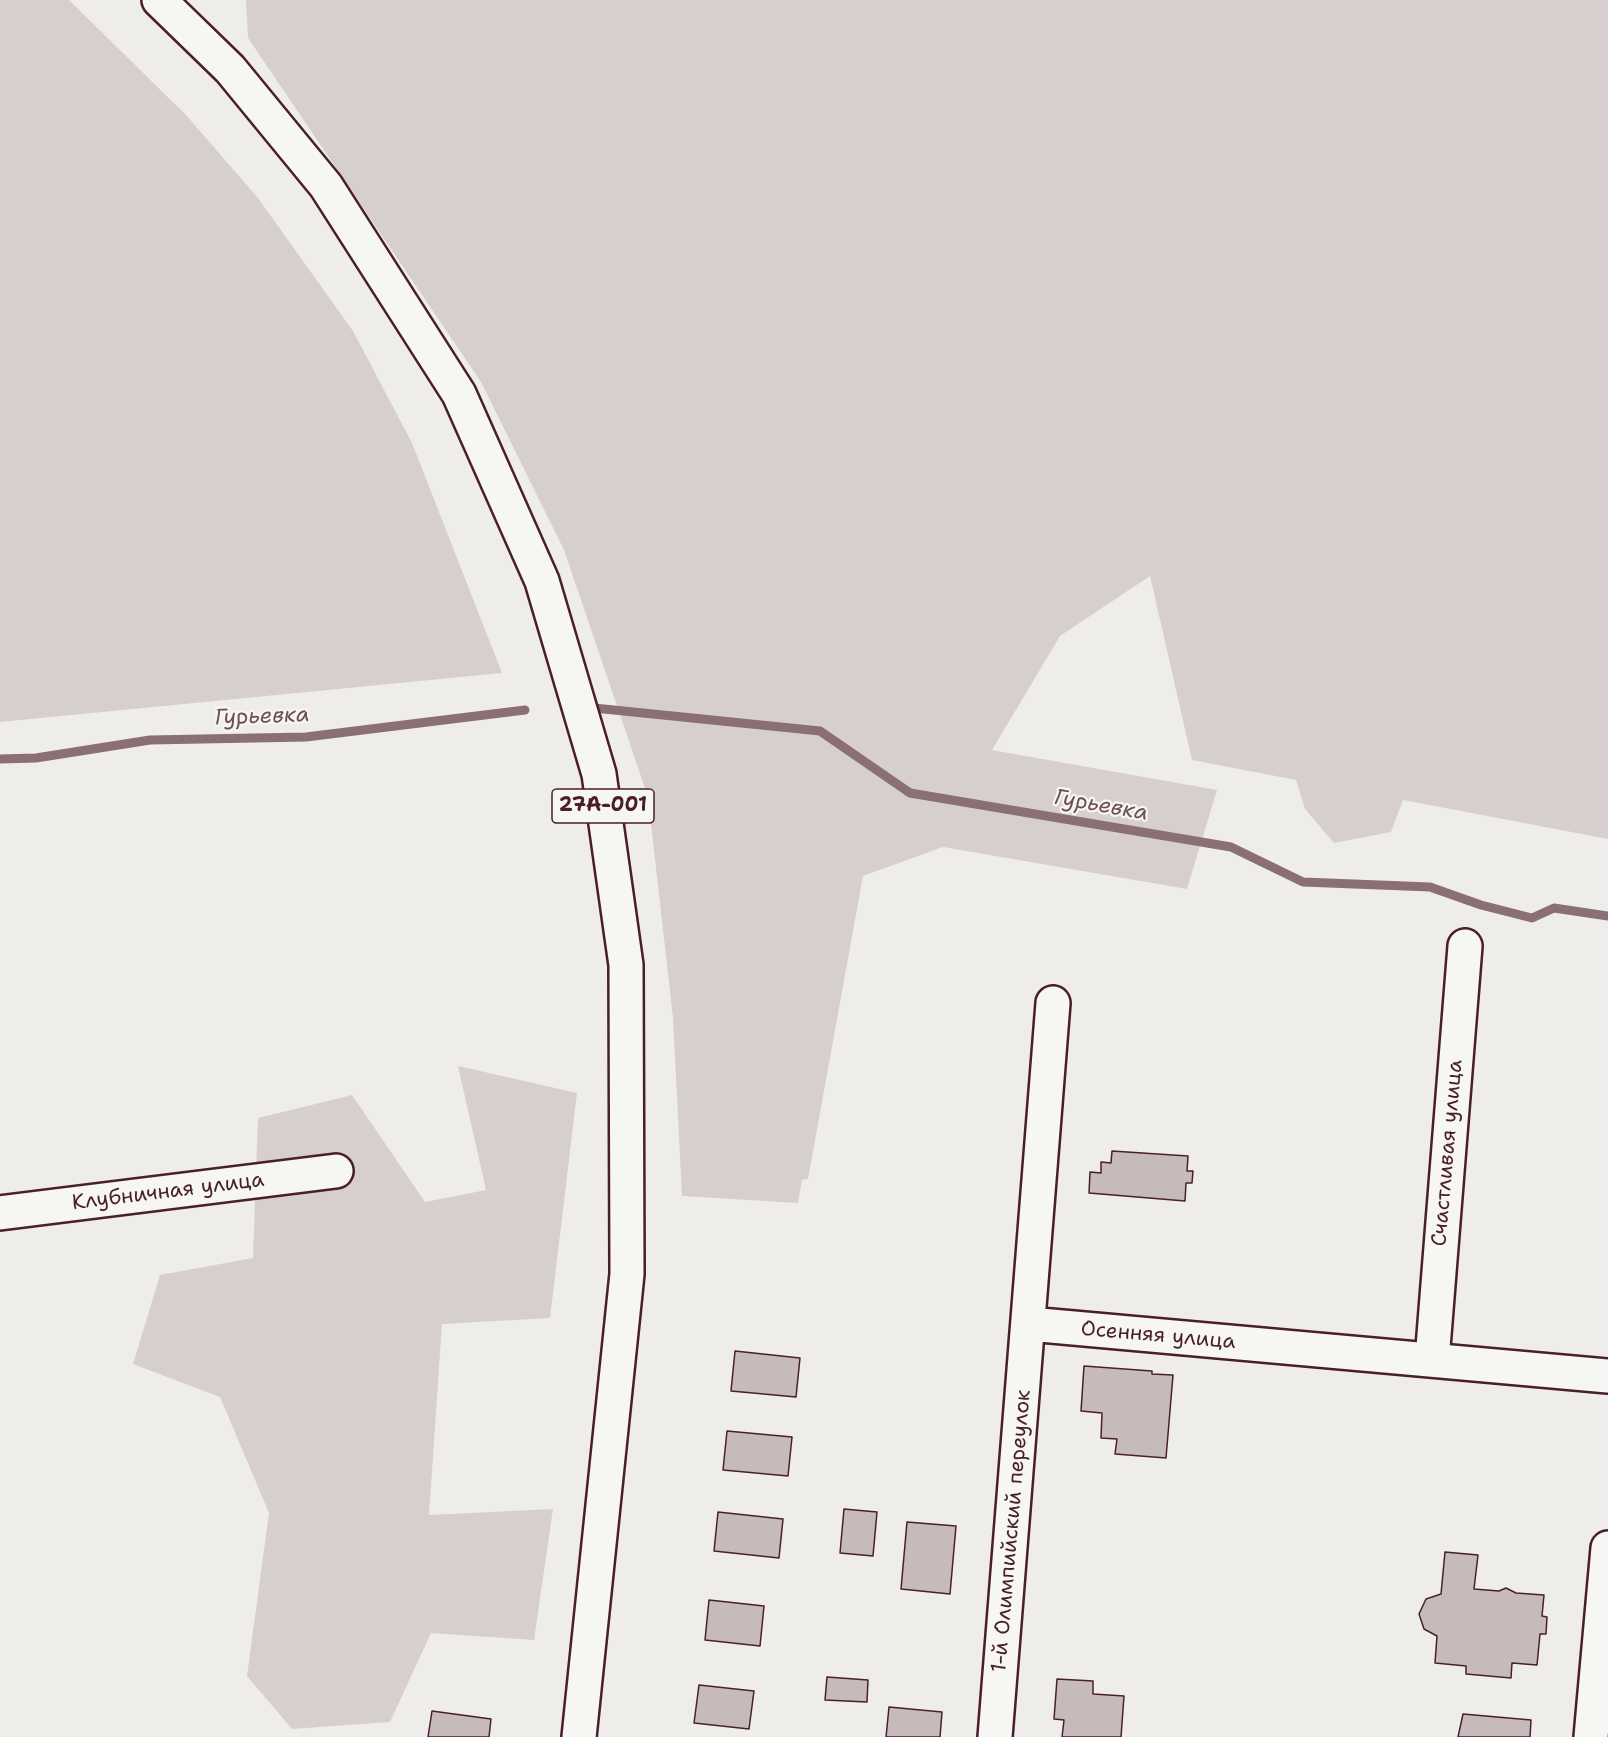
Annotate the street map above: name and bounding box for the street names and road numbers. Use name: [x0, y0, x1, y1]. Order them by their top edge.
road number: 27А-001: [552, 789, 654, 823]
street label: Счастливая улица: [1427, 1059, 1469, 1247]
street label: Клубничная улица: [70, 1168, 266, 1216]
street label: Осенняя улица: [1080, 1317, 1236, 1355]
street label: 1-й Олимпийский переулок: [987, 1389, 1037, 1673]

